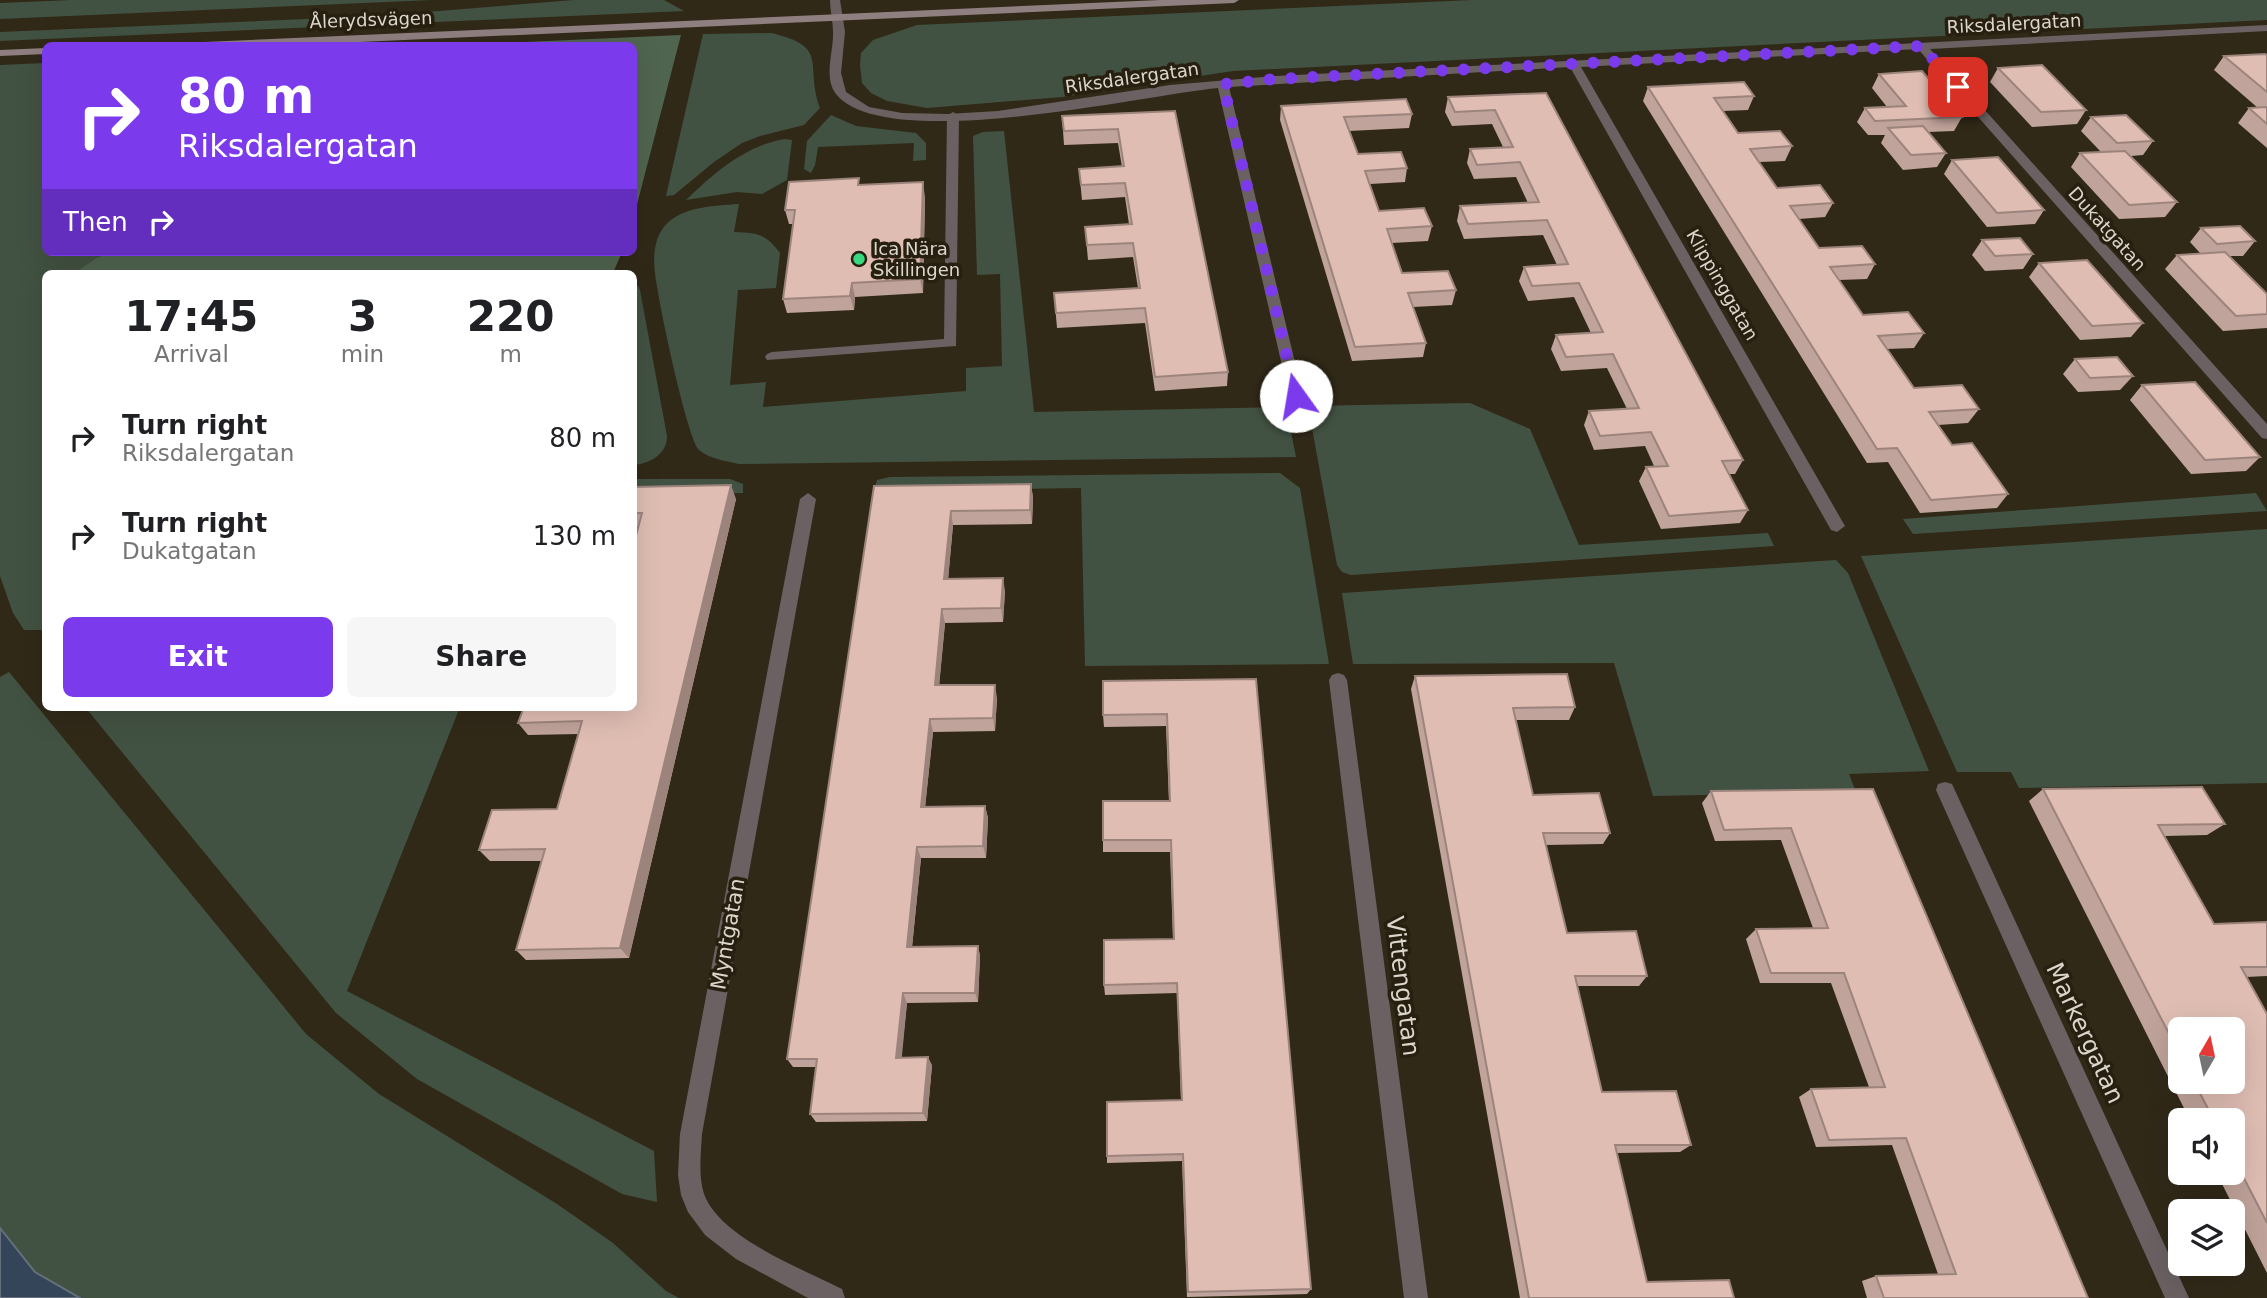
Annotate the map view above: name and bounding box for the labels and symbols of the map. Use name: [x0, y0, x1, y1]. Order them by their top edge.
street label: Ålerydsvägen: [309, 7, 433, 32]
street label: Riksdalergatan: [1946, 9, 2082, 38]
pin: [1928, 57, 1988, 117]
street label: Riksdalergatan: [1064, 58, 1200, 97]
street label: Dukatgatan: [2064, 182, 2150, 275]
street label: Klippinggatan: [1682, 226, 1763, 344]
place label: Ica Nära Skillingen: [873, 238, 960, 280]
marker: Ica Nära Skillingen: [851, 251, 867, 267]
position arrow: [1259, 359, 1333, 433]
street label: Myntgatan: [706, 876, 750, 992]
street label: Vittengatan: [1381, 915, 1425, 1057]
street label: Markergatan: [2040, 958, 2130, 1108]
north arrow: [2168, 1017, 2245, 1094]

